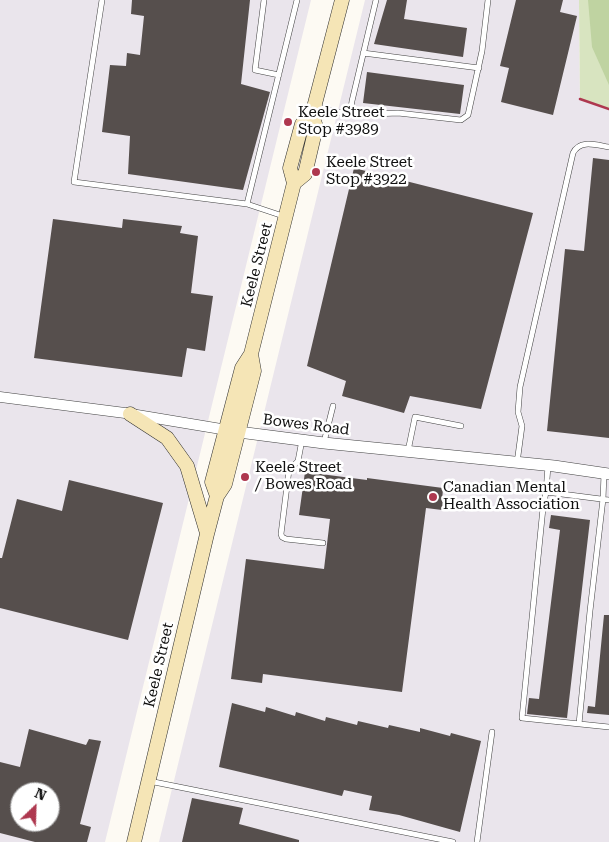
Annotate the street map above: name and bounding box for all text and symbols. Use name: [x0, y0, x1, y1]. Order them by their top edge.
place label: Keele Street Stop #3989: [298, 104, 385, 139]
marker: Keele Street Stop #3989: [282, 116, 294, 128]
place label: Keele Street Stop #3922: [326, 154, 413, 189]
marker: Keele Street Stop #3922: [310, 166, 322, 178]
street label: Keele Street: [238, 221, 276, 309]
street label: Bowes Road: [262, 411, 350, 439]
place label: Keele Street / Bowes Road: [255, 459, 352, 494]
marker: Keele Street / Bowes Road: [239, 471, 251, 483]
place label: Canadian Mental Health Association: [443, 479, 580, 514]
marker: Canadian Mental Health Association: [427, 491, 439, 503]
street label: Keele Street: [140, 621, 178, 709]
north arrow: [10, 782, 60, 832]
text: N: [33, 785, 49, 804]

